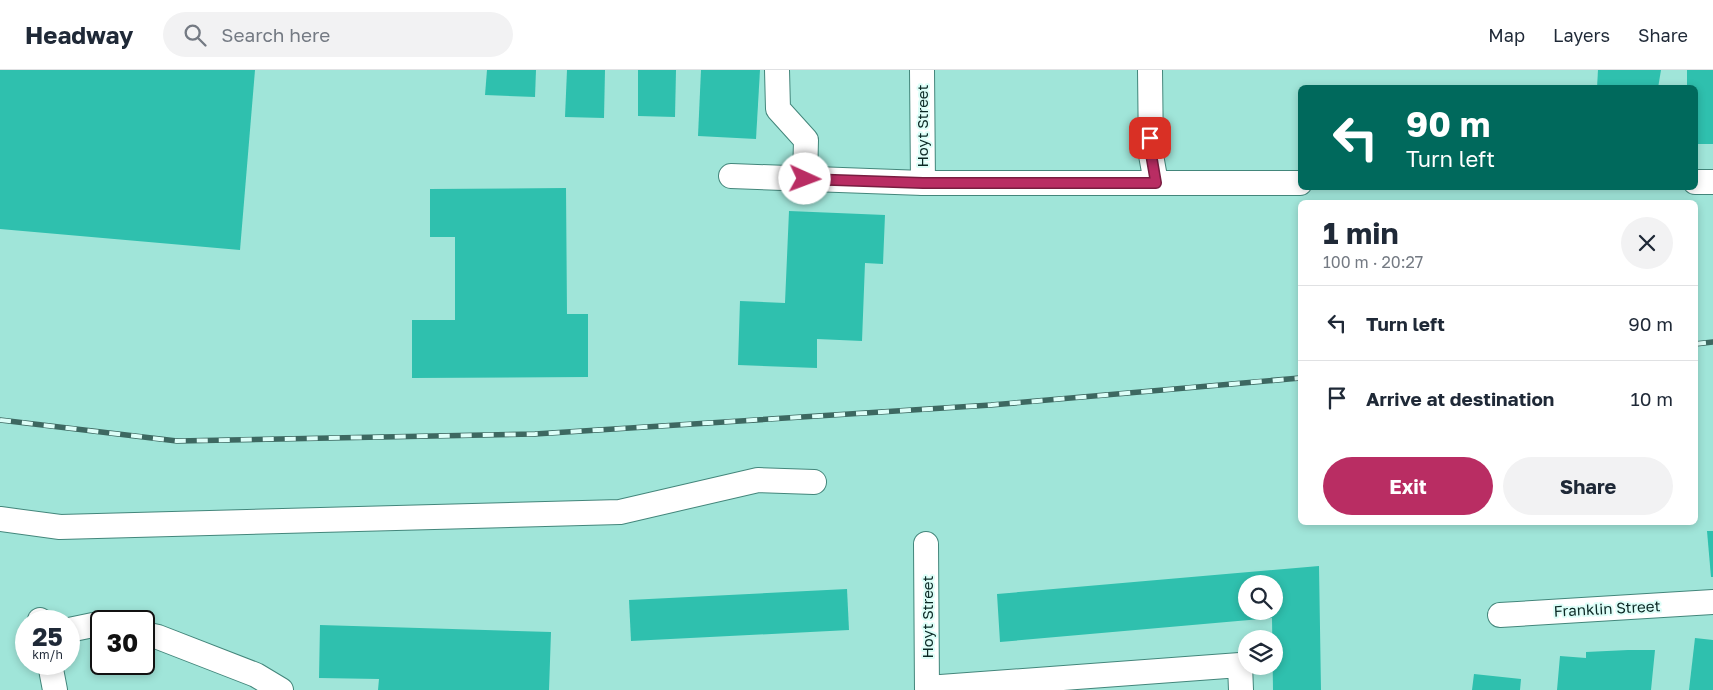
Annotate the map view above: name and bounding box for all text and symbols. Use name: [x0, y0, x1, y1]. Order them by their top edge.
search box: [163, 12, 513, 57]
text: Headway: [25, 20, 133, 49]
icon: search: [181, 21, 209, 49]
text: Search here: [221, 23, 330, 46]
text: Map: [1488, 24, 1525, 46]
text: Layers: [1553, 24, 1610, 46]
text: Share: [1638, 24, 1688, 46]
street label: Hoyt Street: [913, 84, 931, 168]
text: 90 m: [1406, 103, 1490, 145]
icon: left: [1323, 105, 1388, 170]
pin: [1129, 117, 1171, 159]
icon: arrive: [1136, 124, 1164, 152]
text: Turn left: [1406, 145, 1495, 172]
position arrow: [778, 152, 830, 204]
text: 1 min: [1323, 215, 1399, 251]
button: close: [1621, 217, 1673, 269]
text: 100 m · 20:27: [1323, 252, 1423, 272]
icon: left: [1323, 309, 1351, 337]
text: Turn left: [1366, 312, 1445, 335]
text: 90 m: [1628, 312, 1673, 335]
icon: arrive: [1323, 384, 1351, 412]
text: Arrive at destination: [1366, 387, 1554, 410]
text: 10 m: [1630, 387, 1673, 410]
button: Exit: [1323, 457, 1493, 515]
button: Share: [1503, 457, 1673, 515]
street label: Hoyt Street: [918, 575, 936, 659]
map controls: [1238, 575, 1283, 675]
button: search: [1238, 575, 1283, 620]
street label: Franklin Street: [1553, 596, 1661, 620]
speed limit sign: 30: [90, 610, 155, 675]
text: 25: [32, 621, 63, 652]
button: layers: [1238, 630, 1283, 675]
text: km/h: [32, 647, 63, 662]

